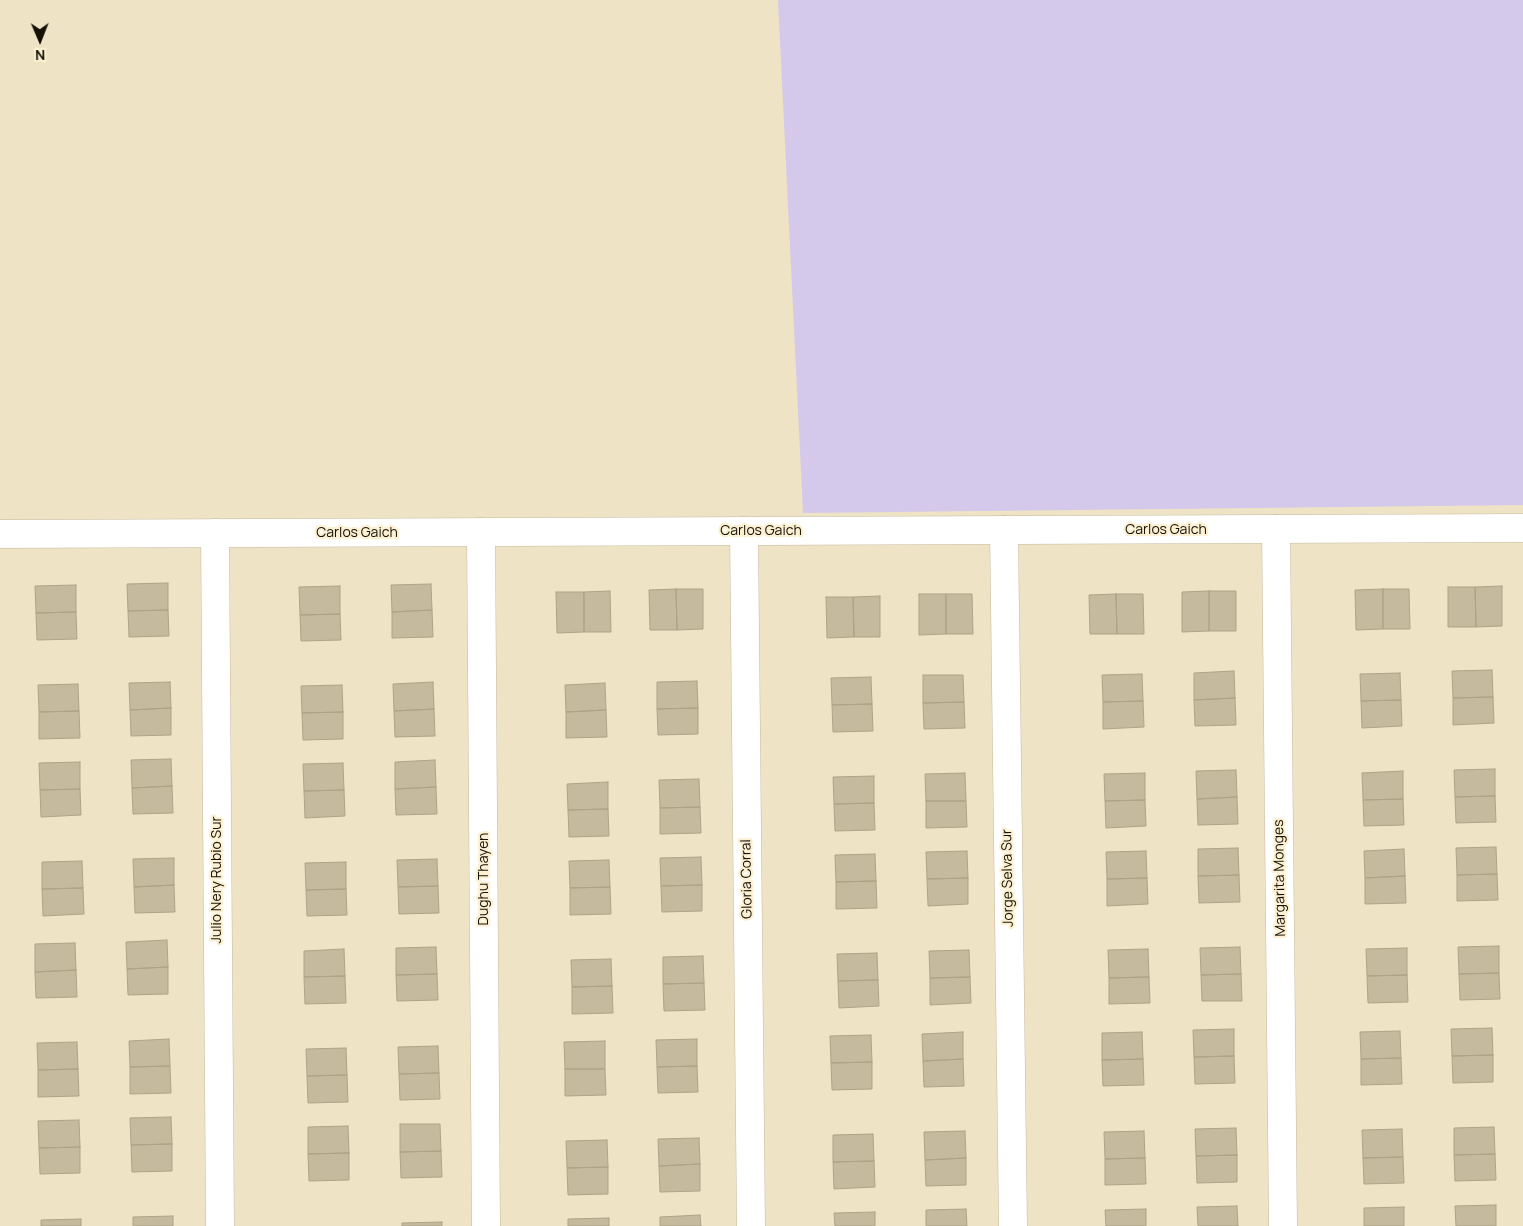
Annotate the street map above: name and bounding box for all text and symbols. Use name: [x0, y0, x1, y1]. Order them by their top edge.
north arrow: [15, 15, 65, 65]
text: N: [35, 46, 45, 65]
street label: Carlos Gaich: [1125, 522, 1207, 538]
street label: Carlos Gaich: [720, 523, 802, 539]
street label: Carlos Gaich: [316, 525, 398, 541]
street label: Julio Nery Rubio Sur: [209, 816, 225, 944]
street label: Margarita Monges: [1271, 819, 1289, 937]
street label: Jorge Selva Sur: [999, 829, 1017, 927]
street label: Dughu Thayen: [476, 833, 492, 925]
street label: Gloria Corral: [738, 839, 756, 919]

